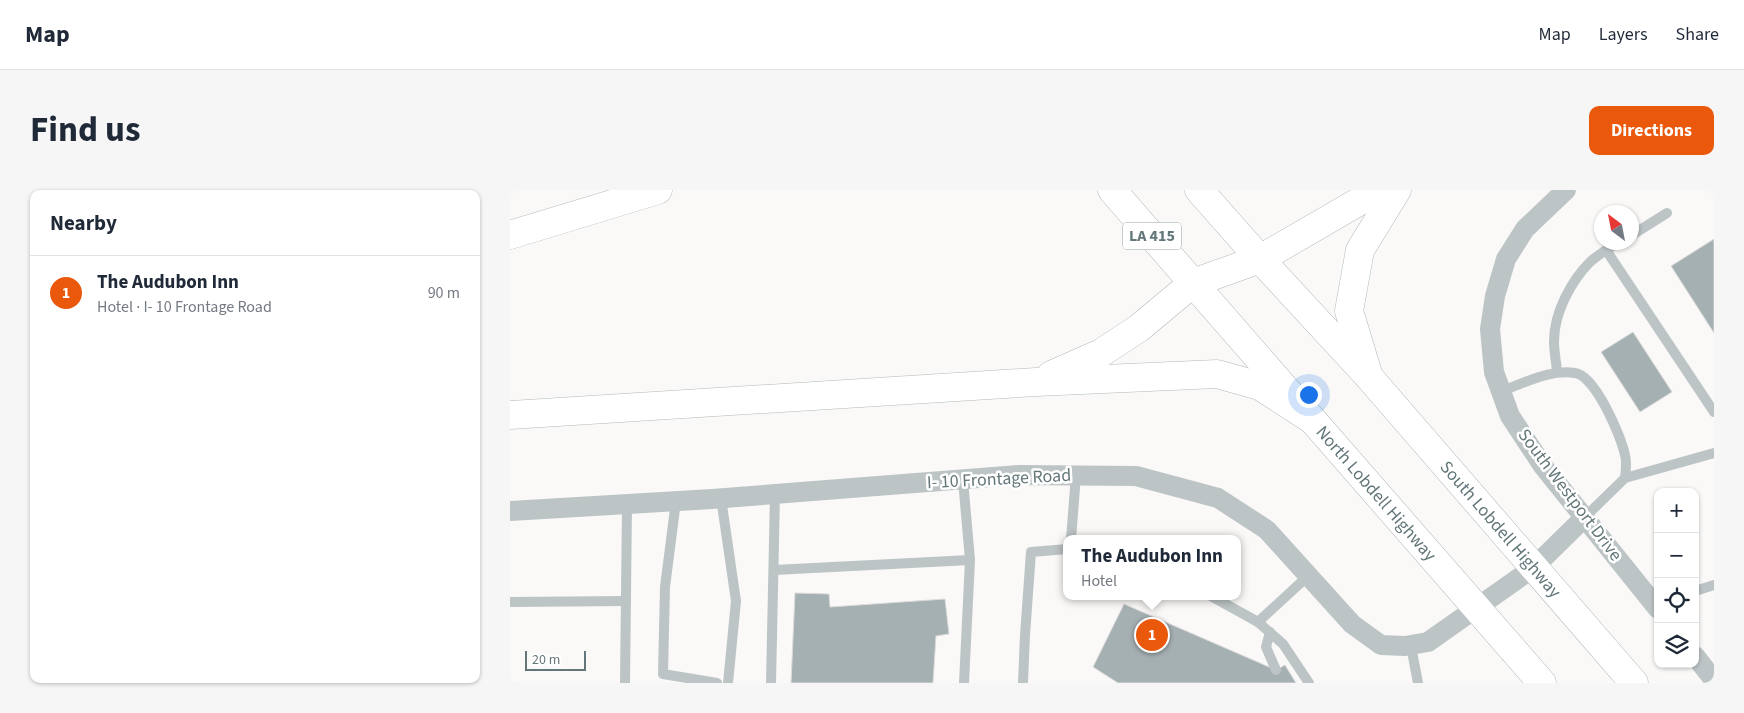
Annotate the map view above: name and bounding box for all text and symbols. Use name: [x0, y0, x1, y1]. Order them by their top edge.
text: Map: [25, 17, 70, 52]
text: Map: [1539, 22, 1571, 47]
text: Layers: [1599, 22, 1648, 47]
text: Share: [1676, 22, 1719, 47]
text: Find us: [30, 105, 140, 155]
button: Directions: [1589, 106, 1714, 155]
north arrow: [1594, 205, 1639, 250]
text: Nearby: [50, 208, 117, 238]
road number: LA 415: [1123, 222, 1181, 249]
text: The Audubon Inn: [97, 269, 239, 296]
text: 1: [62, 282, 70, 304]
text: 90 m: [428, 282, 460, 304]
text: Hotel · I- 10 Frontage Road: [97, 296, 272, 318]
your location: [1296, 382, 1322, 408]
street label: North Lobdell Highway: [1310, 420, 1443, 567]
street label: South Westport Drive: [1512, 424, 1628, 566]
street label: South Lobdell Highway: [1434, 455, 1568, 604]
street label: I- 10 Frontage Road: [926, 463, 1072, 495]
map controls: [1654, 488, 1699, 668]
button: +: [1654, 488, 1699, 533]
button: −: [1654, 533, 1699, 578]
popup: [1063, 535, 1241, 600]
text: The Audubon Inn: [1081, 543, 1223, 570]
text: Hotel: [1081, 570, 1117, 592]
button: locate: [1654, 578, 1699, 623]
pin: 1: [1136, 616, 1168, 654]
button: layers: [1654, 623, 1699, 668]
scale bar: [525, 648, 586, 671]
text: 20 m: [532, 650, 560, 670]

